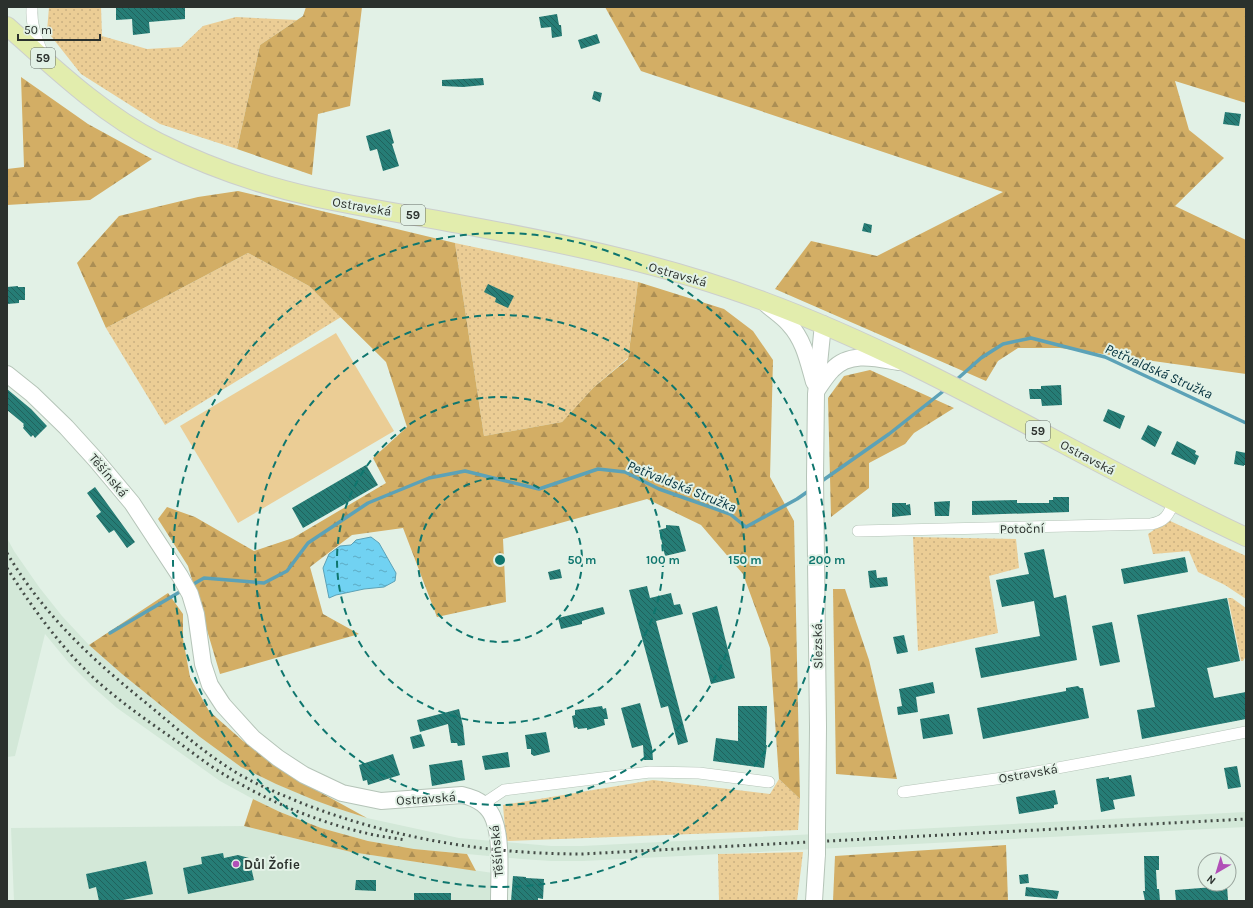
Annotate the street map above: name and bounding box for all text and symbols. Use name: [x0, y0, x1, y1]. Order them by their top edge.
scale bar: [18, 16, 100, 42]
text: 50 m: [24, 23, 52, 37]
road number: 59: [31, 48, 55, 68]
street label: Ostravská: [331, 194, 393, 219]
road number: 59: [401, 205, 425, 225]
street label: Ostravská: [647, 259, 709, 290]
water label: Petřvaldská Stružka: [1102, 340, 1215, 403]
road number: 59: [1026, 421, 1050, 441]
street label: Ostravská: [1058, 437, 1118, 478]
street label: Těšínská: [86, 451, 131, 500]
water label: Petřvaldská Stružka: [625, 457, 739, 516]
street label: Potoční: [1000, 521, 1045, 536]
centre of rings: [493, 553, 507, 567]
text: 50 m: [568, 553, 597, 567]
text: 100 m: [646, 553, 680, 567]
text: 150 m: [728, 553, 762, 567]
text: 200 m: [809, 553, 845, 567]
street label: Slezská: [810, 623, 825, 669]
street label: Ostravská: [997, 761, 1059, 786]
street label: Ostravská: [396, 789, 456, 808]
street label: Těšínská: [487, 824, 506, 878]
north arrow: [1197, 852, 1237, 892]
place label: Důl Žofie: [244, 856, 300, 872]
marker: Důl Žofie: [231, 859, 241, 869]
text: N: [1204, 872, 1218, 887]

